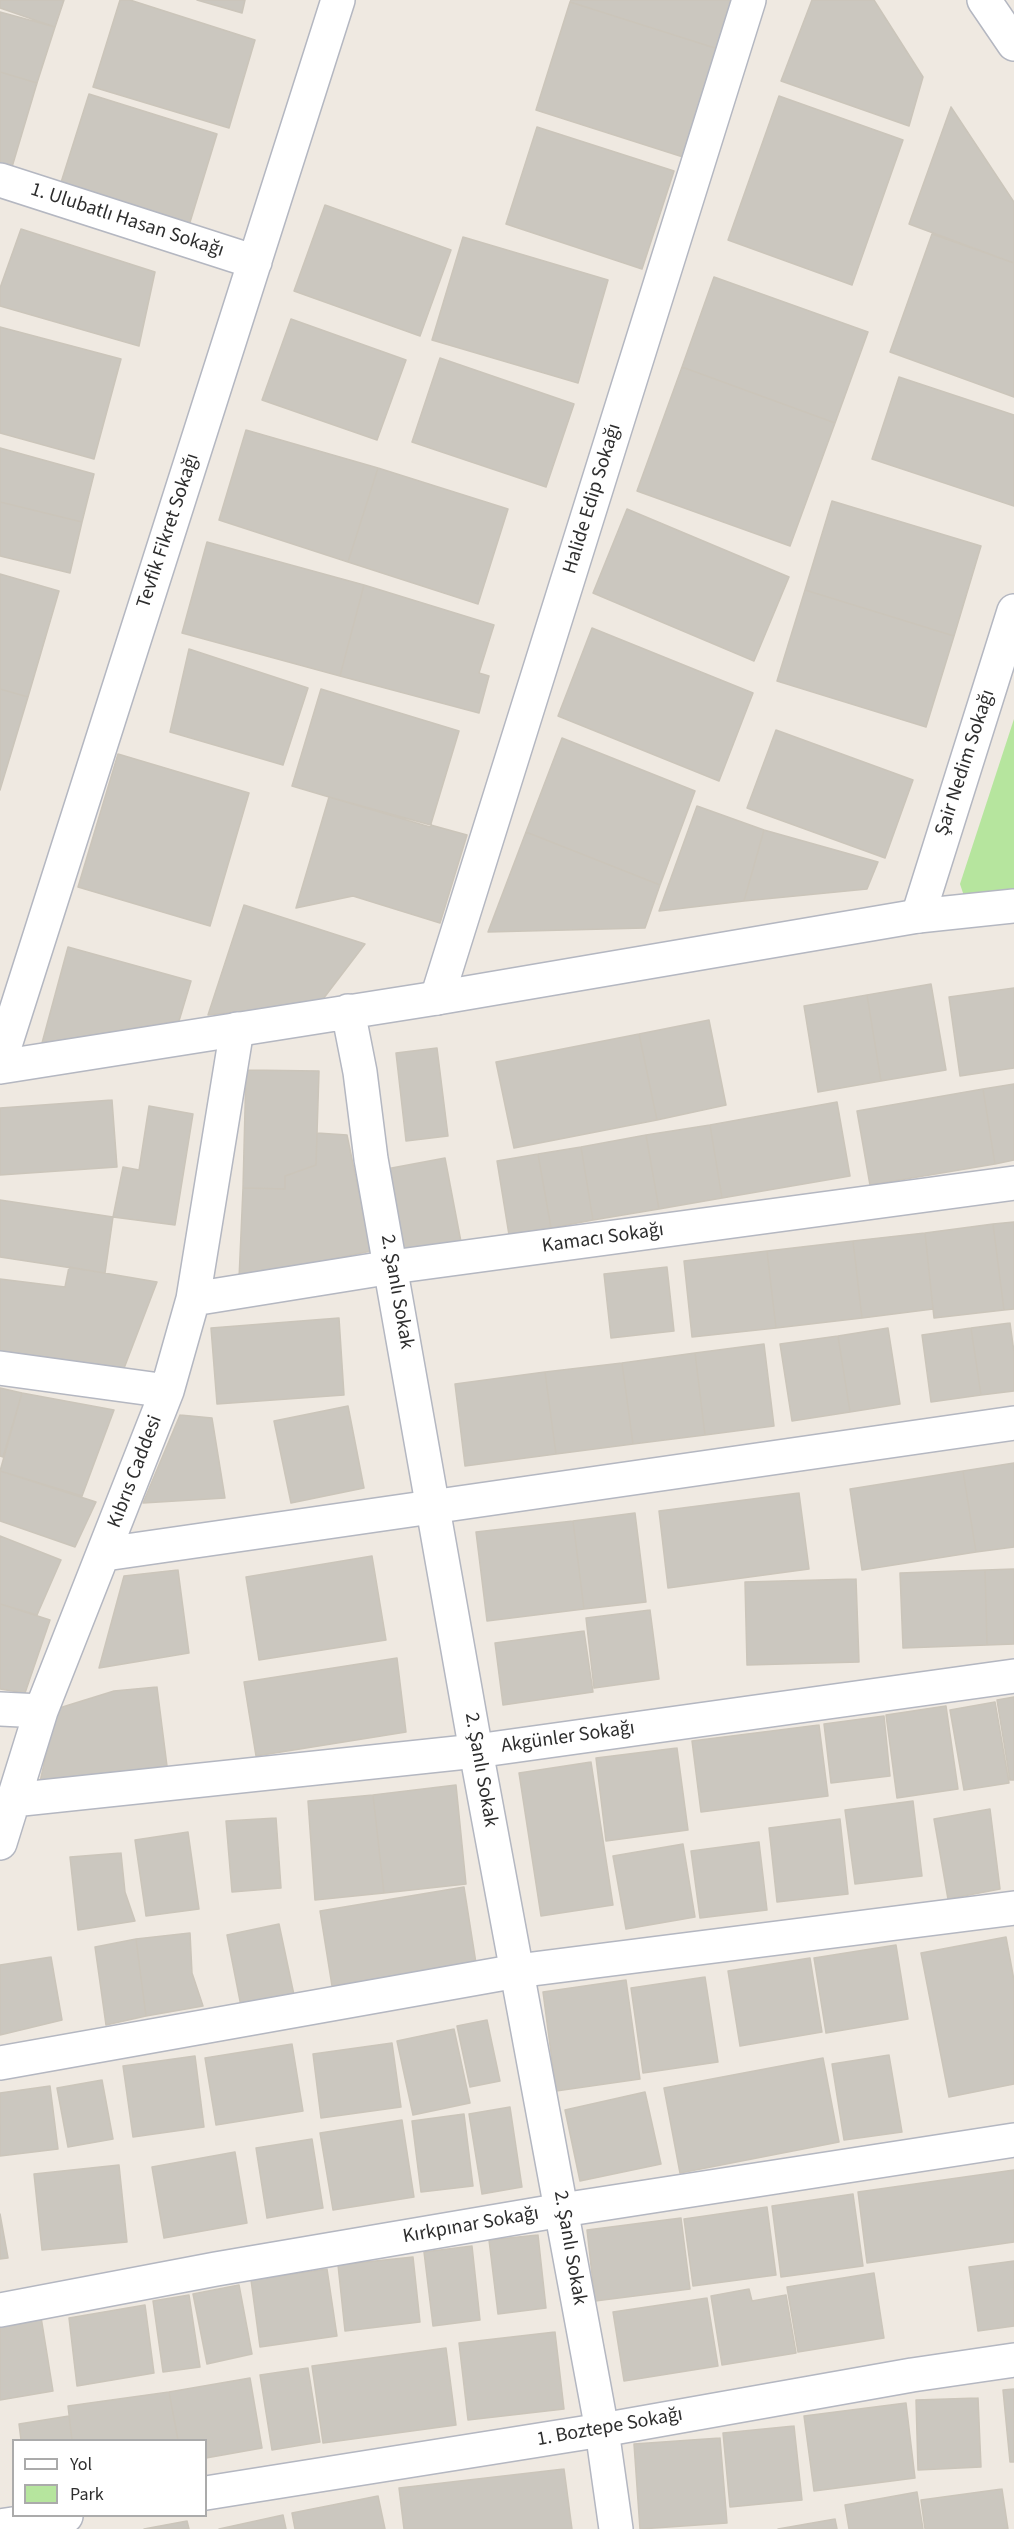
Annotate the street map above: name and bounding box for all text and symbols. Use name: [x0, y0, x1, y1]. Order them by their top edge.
street label: 1. Ulubatlı Hasan Sokağı: [27, 178, 227, 264]
street label: Halide Edip Sokağı: [559, 421, 627, 577]
street label: Tevfik Fikret Sokağı: [133, 450, 205, 612]
street label: Şair Nedim Sokağı: [931, 687, 1001, 839]
street label: Kamacı Sokağı: [541, 1219, 665, 1259]
street label: 2. Şanlı Sokak: [374, 1233, 418, 1351]
street label: Kıbrıs Caddesi: [104, 1412, 168, 1532]
street label: 2. Şanlı Sokak: [458, 1711, 502, 1829]
street label: Akgünler Sokağı: [500, 1717, 636, 1759]
street label: 2. Şanlı Sokak: [547, 2189, 591, 2307]
street label: Kırkpınar Sokağı: [401, 2202, 541, 2250]
street label: 1. Boztepe Sokağı: [535, 2403, 685, 2453]
legend: [12, 2439, 207, 2517]
text: Yol: [70, 2452, 92, 2477]
text: Park: [70, 2482, 104, 2507]

